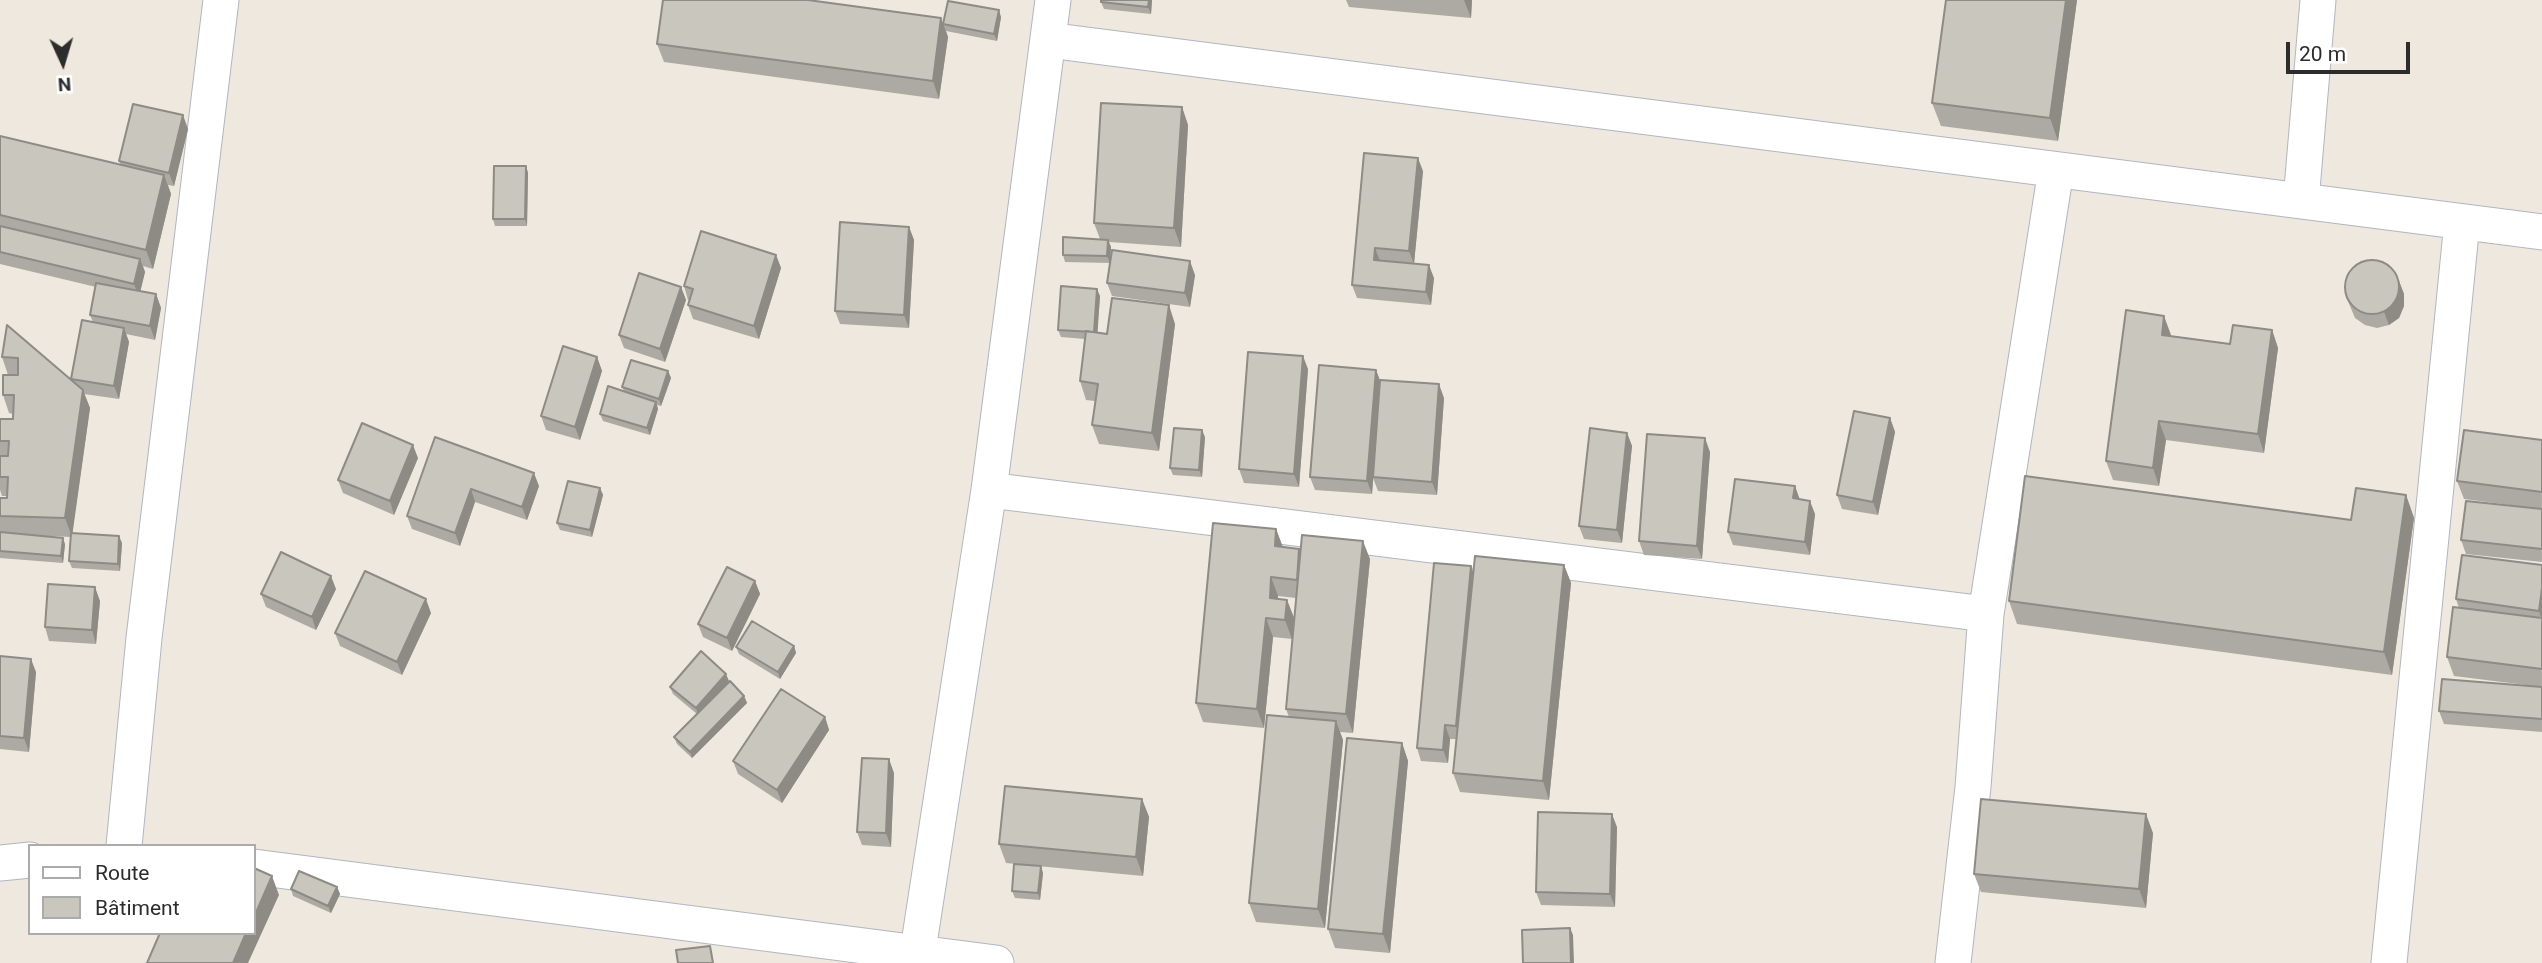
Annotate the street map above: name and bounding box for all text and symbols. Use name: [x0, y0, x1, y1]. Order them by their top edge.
north arrow: [28, 28, 98, 98]
scale bar: [2290, 28, 2414, 72]
text: 20 m: [2299, 42, 2346, 66]
text: N: [57, 73, 72, 96]
legend: [28, 844, 256, 935]
text: Route: [95, 861, 150, 885]
text: Bâtiment: [95, 896, 180, 920]

